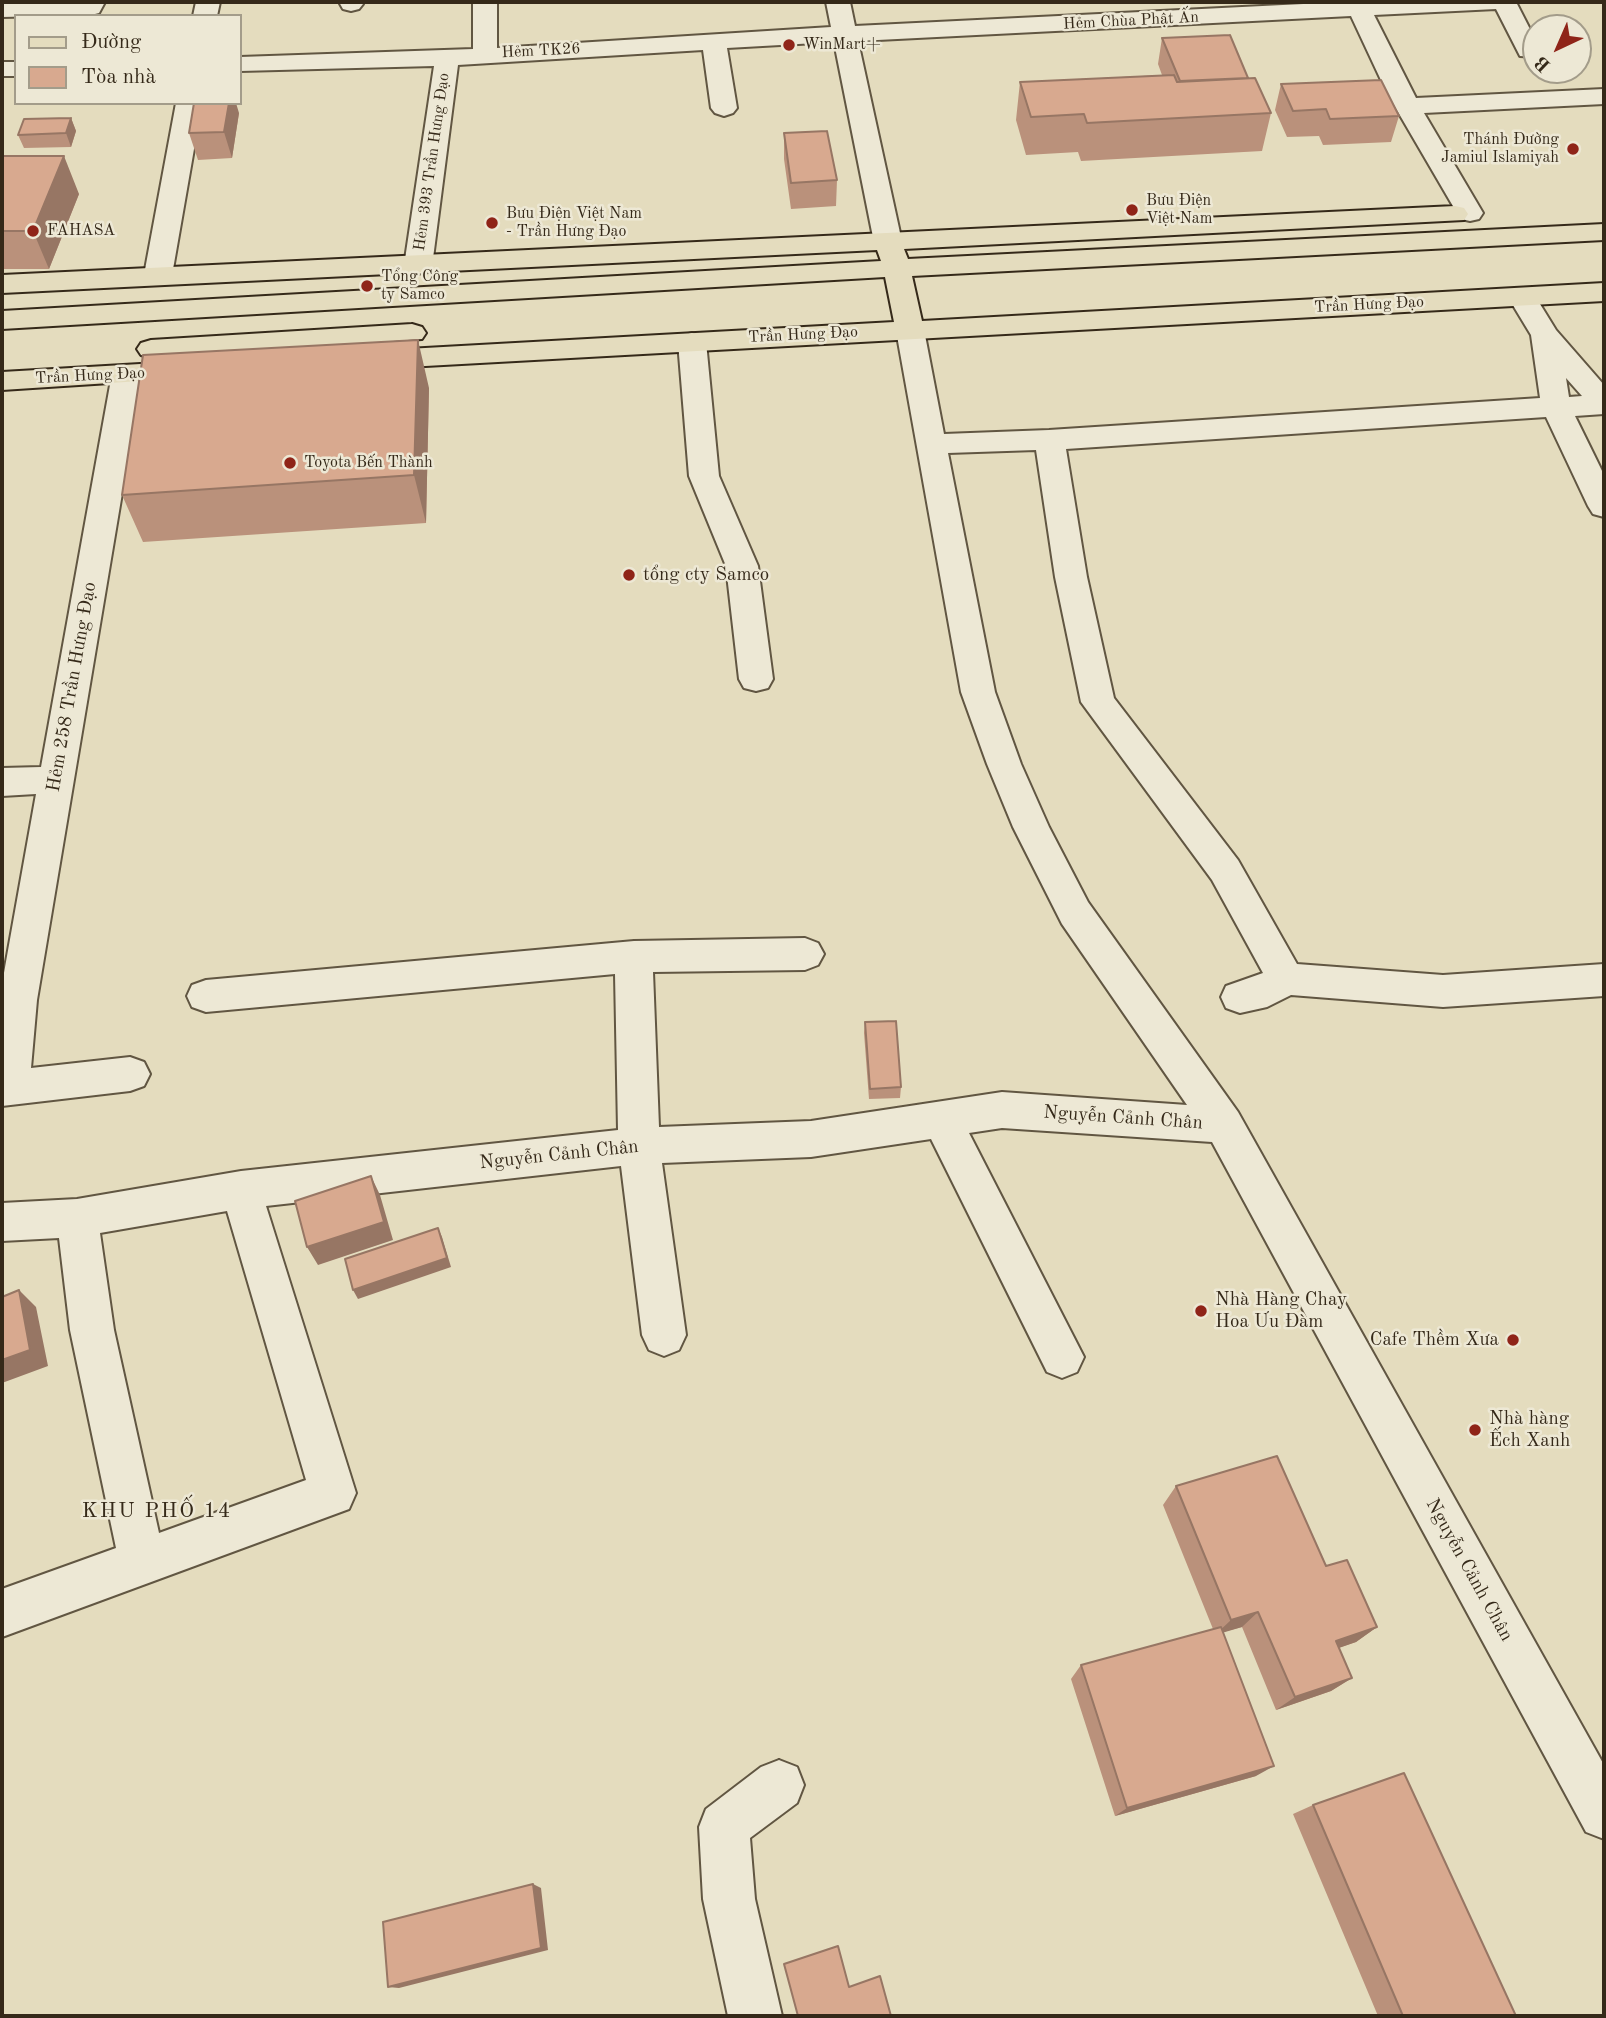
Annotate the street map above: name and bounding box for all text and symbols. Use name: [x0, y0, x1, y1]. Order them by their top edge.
street label: Hẻm Chùa Phật Ấn: [1063, 8, 1199, 34]
legend: [14, 14, 242, 105]
north arrow: [1522, 14, 1592, 84]
text: Đường: [81, 32, 141, 53]
place label: WinMart+: [803, 35, 881, 55]
marker: WinMart+: [781, 37, 797, 53]
street label: Hẻm TK26: [501, 39, 581, 63]
text: B: [1532, 52, 1555, 75]
text: Tòa nhà: [81, 67, 156, 88]
street label: Hẻm 393 Trần Hưng Ðạo: [410, 72, 454, 252]
place label: Thánh Đường Jamiul Islamiyah: [1441, 130, 1559, 168]
marker: Thánh Đường Jamiul Islamiyah: [1565, 141, 1581, 157]
place label: Bưu Điện Việt Nam: [1146, 191, 1212, 229]
marker: Bưu Điện Việt Nam: [1124, 202, 1140, 218]
place label: Bưu Điện Việt Nam - Trần Hưng Đạo: [506, 204, 642, 242]
marker: Bưu Điện Việt Nam - Trần Hưng Đạo: [484, 215, 500, 231]
place label: FAHASA: [47, 221, 115, 241]
marker: FAHASA: [25, 223, 41, 239]
place label: Tổng Công ty Samco: [381, 267, 458, 305]
marker: Tổng Công ty Samco: [359, 278, 375, 294]
street label: Trần Hưng Đạo: [1314, 293, 1424, 317]
street label: Trần Hưng Đạo: [748, 323, 858, 347]
street label: Trần Hưng Đạo: [35, 364, 145, 388]
place label: Toyota Bến Thành: [304, 453, 433, 473]
marker: Toyota Bến Thành: [282, 455, 298, 471]
place label: tổng cty Samco: [643, 564, 769, 586]
marker: tổng cty Samco: [621, 567, 637, 583]
street label: Hẻm 258 Trần Hưng Đạo: [42, 580, 102, 794]
street label: Nguyễn Cảnh Chân: [1042, 1101, 1204, 1135]
street label: Nguyễn Cảnh Chân: [478, 1135, 640, 1175]
place label: Nhà Hàng Chay Hoa Ưu Đàm: [1215, 1289, 1347, 1333]
marker: Nhà Hàng Chay Hoa Ưu Đàm: [1193, 1303, 1209, 1319]
place label: Cafe Thềm Xưa: [1370, 1329, 1499, 1351]
marker: Cafe Thềm Xưa: [1505, 1332, 1521, 1348]
place label: Nhà hàng Ếch Xanh: [1489, 1408, 1570, 1452]
marker: Nhà hàng Ếch Xanh: [1467, 1422, 1483, 1438]
street label: Nguyễn Cảnh Chân: [1420, 1495, 1518, 1645]
district label: KHU PHỐ 14: [83, 1498, 231, 1524]

